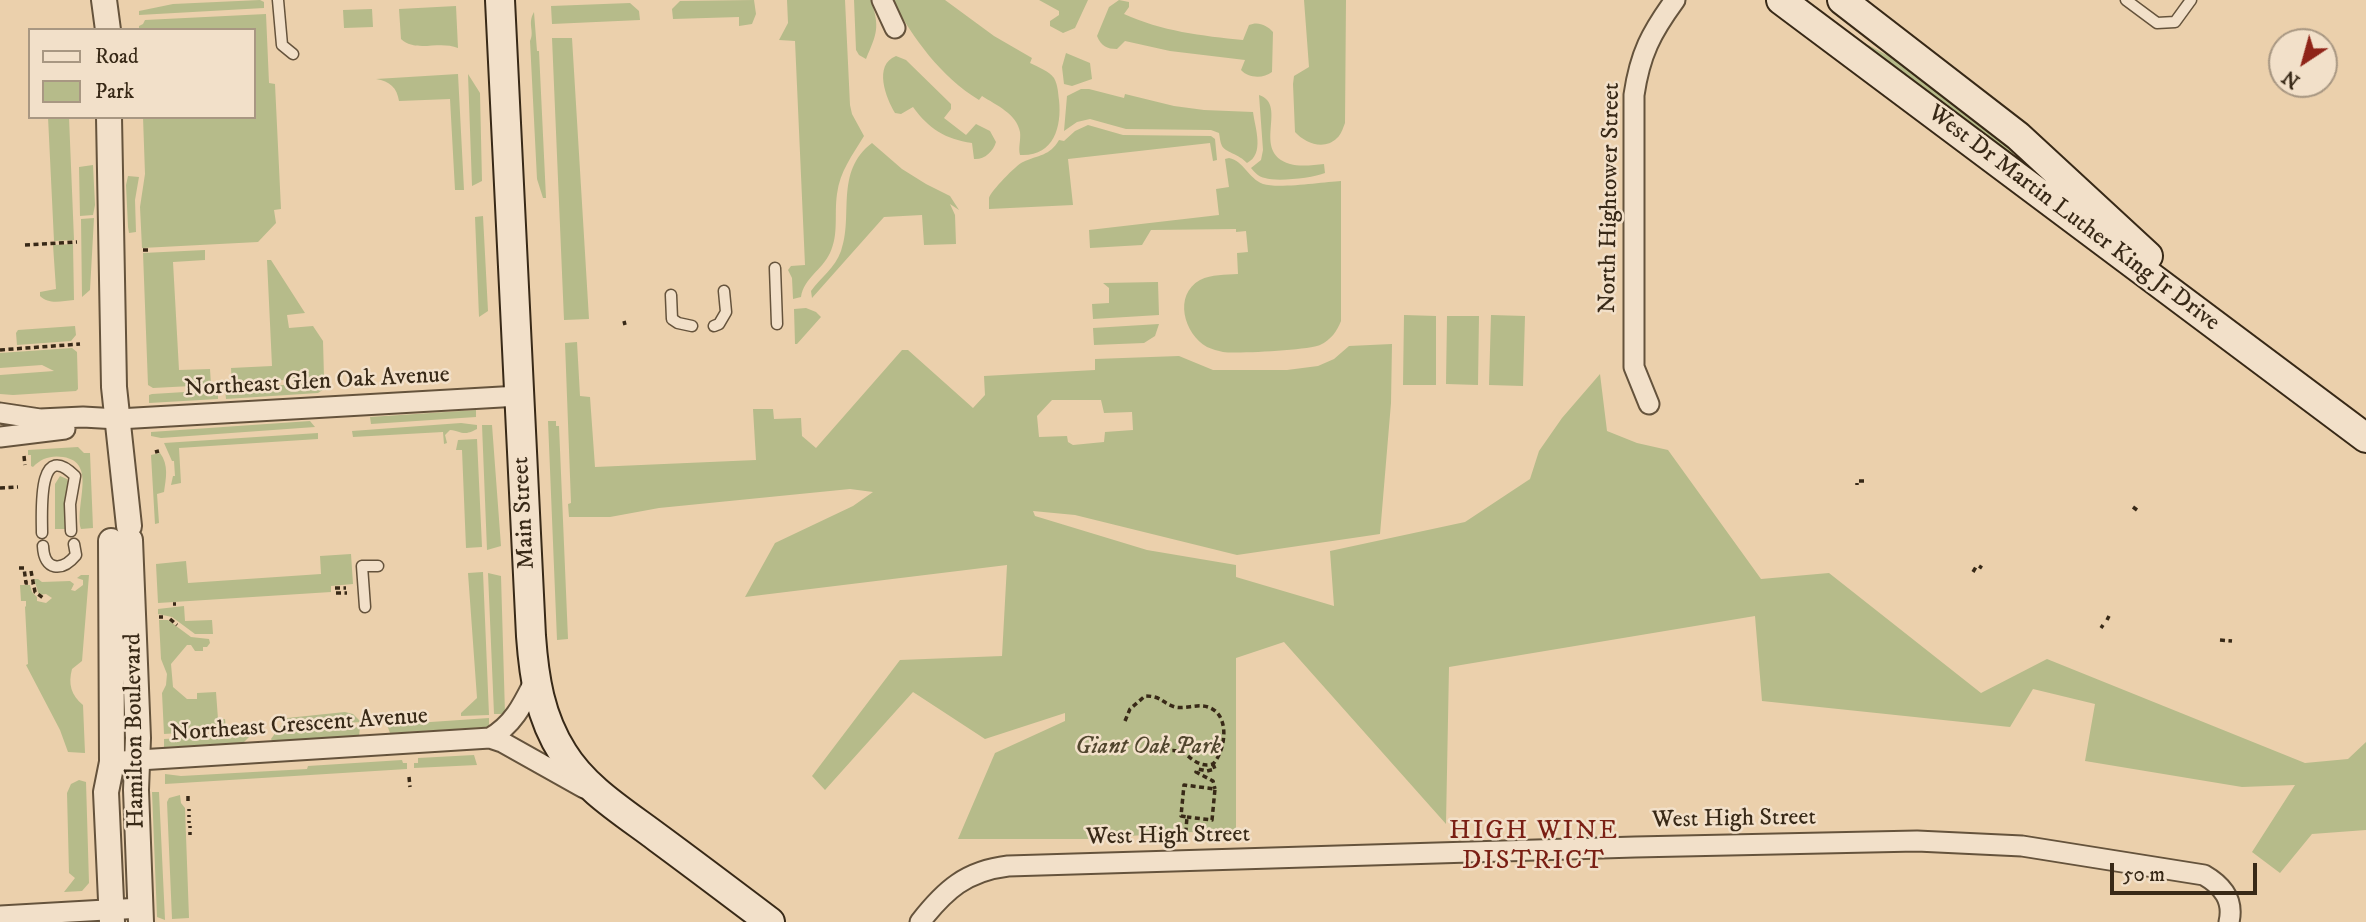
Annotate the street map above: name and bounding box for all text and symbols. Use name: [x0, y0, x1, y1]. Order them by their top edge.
legend: [28, 28, 256, 119]
north arrow: [2268, 28, 2338, 98]
text: Road: [95, 44, 139, 70]
text: N: [2278, 65, 2305, 93]
text: Park: [95, 79, 134, 105]
street label: North Hightower Street: [1595, 82, 1627, 314]
street label: West Dr Martin Luther King Jr Drive: [1921, 100, 2225, 338]
street label: Northeast Glen Oak Avenue: [183, 362, 451, 404]
street label: Main Street: [508, 456, 542, 570]
street label: Hamilton Boulevard: [120, 633, 152, 829]
street label: Northeast Crescent Avenue: [169, 703, 429, 749]
park label: Giant Oak Park: [1075, 734, 1221, 762]
street label: West High Street: [1652, 804, 1816, 836]
district label: HIGH WINE DISTRICT: [1450, 817, 1618, 878]
street label: West High Street: [1086, 821, 1250, 853]
scale bar: [2114, 848, 2261, 892]
text: 50 m: [2123, 862, 2165, 888]

